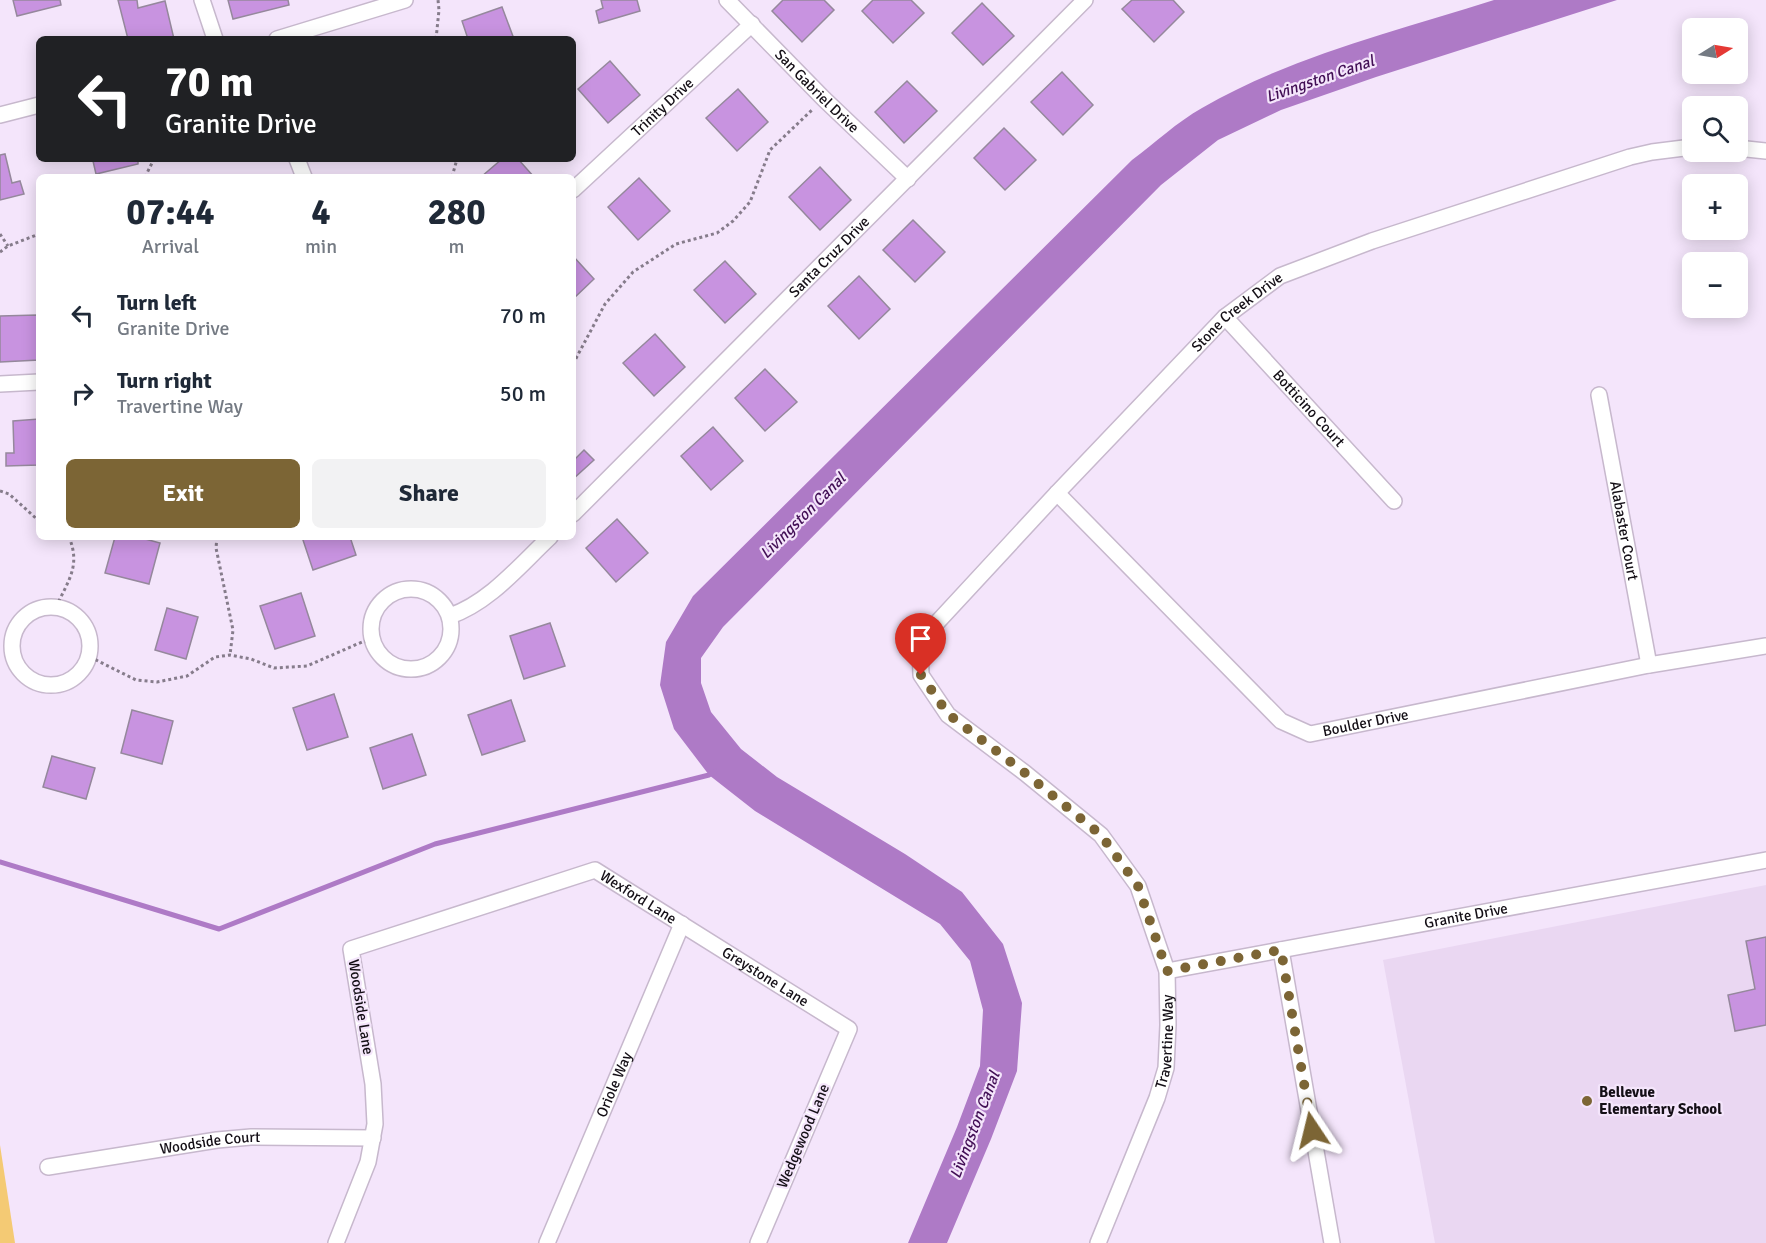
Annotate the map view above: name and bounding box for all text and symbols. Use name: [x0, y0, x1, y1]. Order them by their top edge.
north arrow: [1682, 18, 1748, 84]
map controls: [1682, 18, 1748, 318]
street label: San Gabriel Drive: [771, 45, 863, 137]
water label: Livingston Canal: [1263, 51, 1378, 107]
text: 70 m: [165, 57, 254, 108]
icon: left: [66, 60, 144, 138]
street label: Trinity Drive: [628, 74, 697, 140]
button: search: [1682, 96, 1748, 162]
text: Granite Drive: [165, 108, 317, 141]
button: +: [1682, 174, 1748, 240]
text: 07:44: [126, 190, 215, 235]
text: 4: [311, 190, 331, 235]
text: 280: [427, 190, 486, 235]
street label: Santa Cruz Drive: [785, 213, 873, 301]
text: Arrival: [142, 234, 199, 259]
text: min: [305, 234, 337, 259]
text: m: [449, 234, 465, 259]
button: −: [1682, 252, 1748, 318]
street label: Stone Creek Drive: [1188, 268, 1286, 355]
text: Turn left: [117, 289, 197, 316]
icon: left: [66, 299, 99, 332]
text: 70 m: [500, 302, 546, 329]
text: Granite Drive: [117, 316, 229, 341]
street label: Botticino Court: [1269, 366, 1349, 451]
text: Turn right: [117, 367, 212, 394]
icon: right: [66, 377, 99, 410]
text: 50 m: [500, 380, 546, 407]
text: Travertine Way: [117, 394, 243, 419]
button: Exit: [66, 459, 300, 528]
button: Share: [312, 459, 546, 528]
water label: Livingston Canal: [756, 468, 851, 563]
street label: Alabaster Court: [1606, 480, 1642, 582]
pin: [895, 613, 946, 675]
icon: arrive: [904, 622, 937, 655]
street label: Boulder Drive: [1321, 705, 1410, 740]
street label: Wexford Lane: [597, 866, 680, 928]
street label: Granite Drive: [1423, 899, 1509, 932]
street label: Greystone Lane: [719, 943, 812, 1010]
street label: Woodside Lane: [345, 958, 377, 1056]
street label: Travertine Way: [1151, 994, 1177, 1091]
street label: Oriole Way: [592, 1049, 636, 1120]
water label: Livingston Canal: [945, 1067, 1005, 1181]
street label: Wedgewood Lane: [773, 1081, 833, 1191]
place label: Bellevue Elementary School: [1599, 1083, 1722, 1118]
marker: Bellevue Elementary School: [1580, 1094, 1594, 1108]
position arrow: [1280, 1098, 1344, 1162]
street label: Woodside Court: [159, 1128, 260, 1158]

